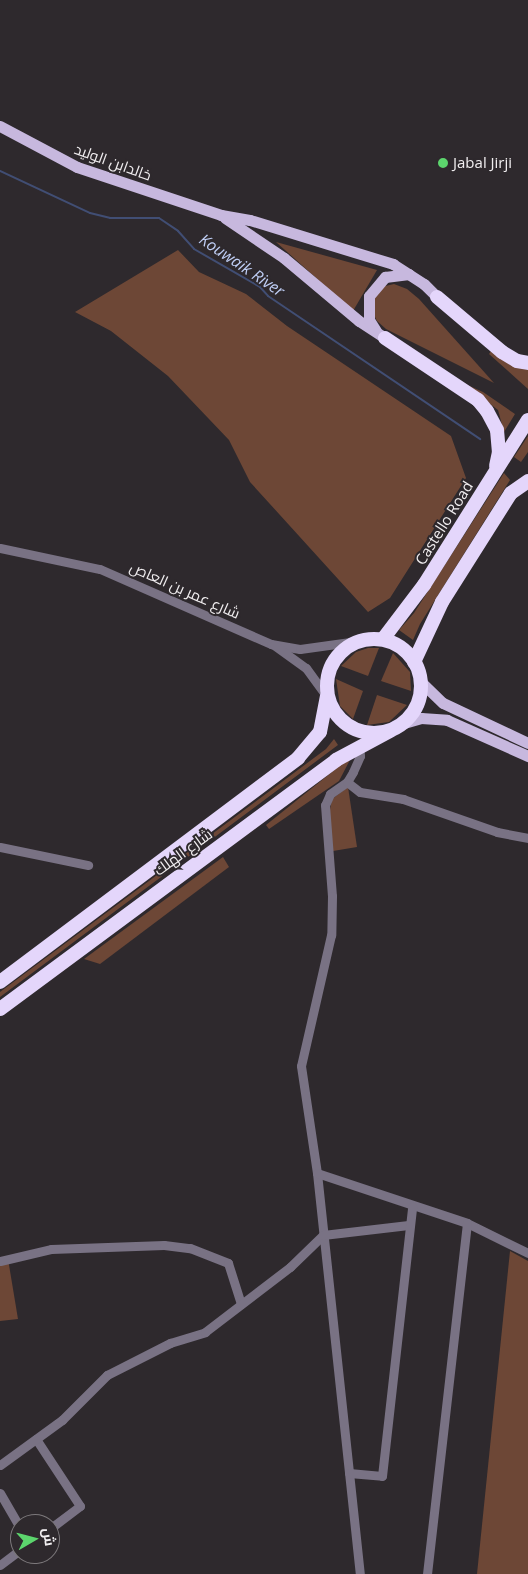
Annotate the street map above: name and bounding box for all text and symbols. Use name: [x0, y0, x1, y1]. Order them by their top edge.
street label: خالدابن الوليد: [72, 140, 154, 184]
place label: Jabal Jirji: [453, 154, 512, 172]
marker: Jabal Jirji: [437, 157, 449, 169]
water label: Kouwaik River: [196, 229, 288, 301]
street label: Castello Road: [411, 478, 477, 568]
street label: شارع عمر بن العاص: [127, 558, 243, 622]
street label: شارع الهلك: [150, 825, 216, 879]
north arrow: [10, 1514, 60, 1564]
text: ش: [39, 1527, 60, 1547]

